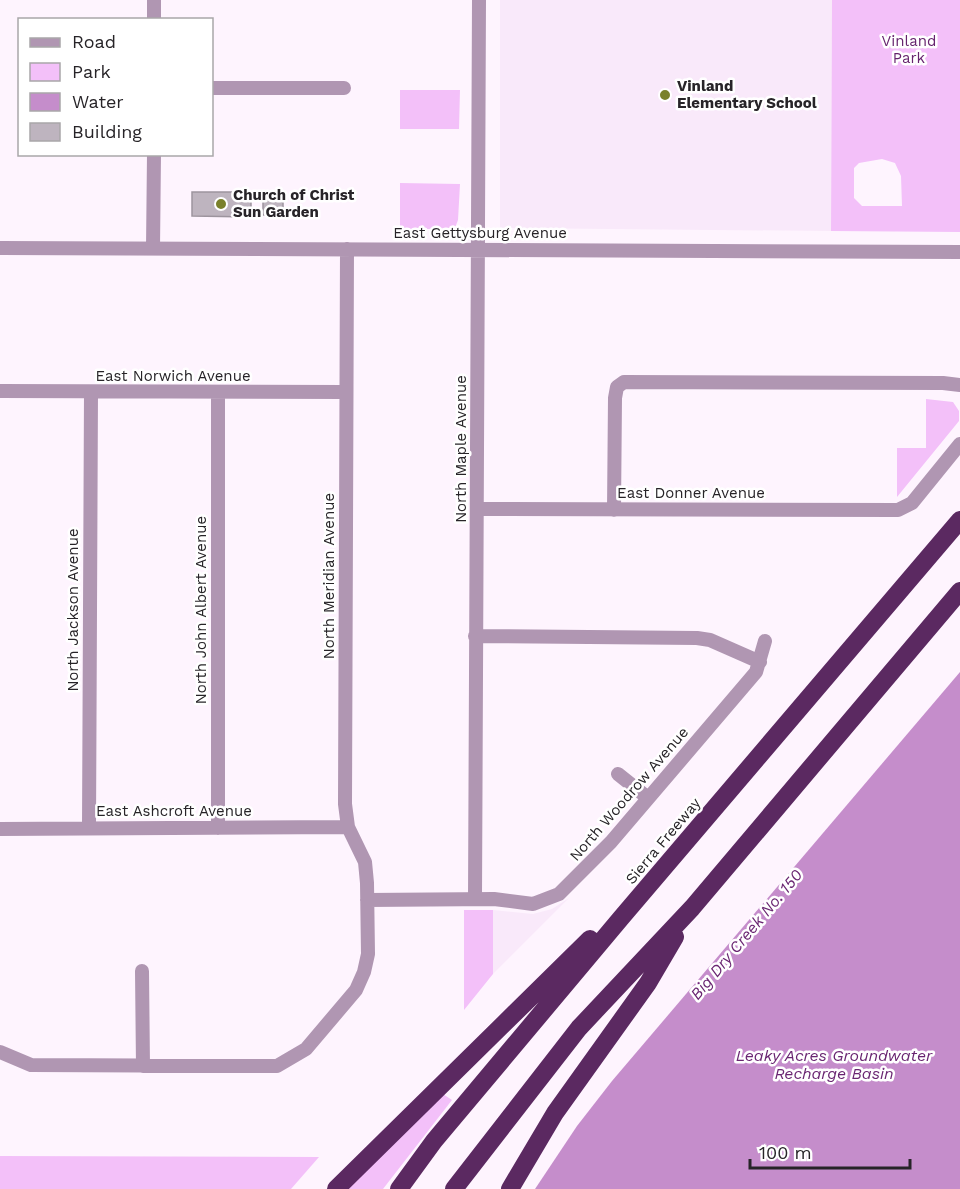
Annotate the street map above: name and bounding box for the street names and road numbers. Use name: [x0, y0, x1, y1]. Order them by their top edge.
street label: East Gettysburg Avenue: [393, 224, 567, 242]
street label: East Norwich Avenue: [95, 367, 251, 385]
street label: North Maple Avenue: [452, 375, 470, 523]
street label: East Donner Avenue: [617, 484, 765, 502]
street label: North Meridian Avenue: [320, 493, 338, 659]
street label: North John Albert Avenue: [192, 516, 210, 704]
street label: North Jackson Avenue: [64, 528, 82, 692]
street label: North Woodrow Avenue: [566, 723, 692, 865]
street label: Sierra Freeway: [622, 794, 705, 888]
street label: East Ashcroft Avenue: [96, 802, 252, 820]

